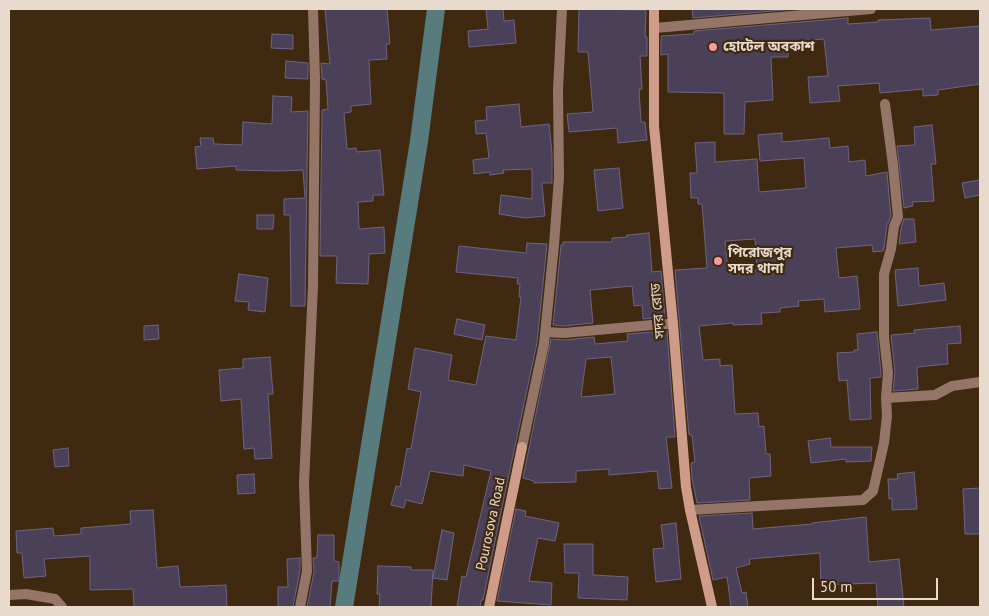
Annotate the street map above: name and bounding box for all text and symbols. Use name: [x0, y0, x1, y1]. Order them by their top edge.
place label: হোটেল অবকাশ: [723, 39, 814, 55]
marker: হোটেল অবকাশ: [707, 41, 719, 53]
place label: পিরোজপুর সদর থানা: [728, 245, 792, 278]
marker: পিরোজপুর সদর থানা: [712, 255, 724, 267]
street label: সদর রোড: [647, 283, 669, 339]
street label: Pourosova Road: [473, 476, 509, 572]
scale bar: [814, 568, 940, 600]
text: 50 m: [820, 577, 853, 596]

